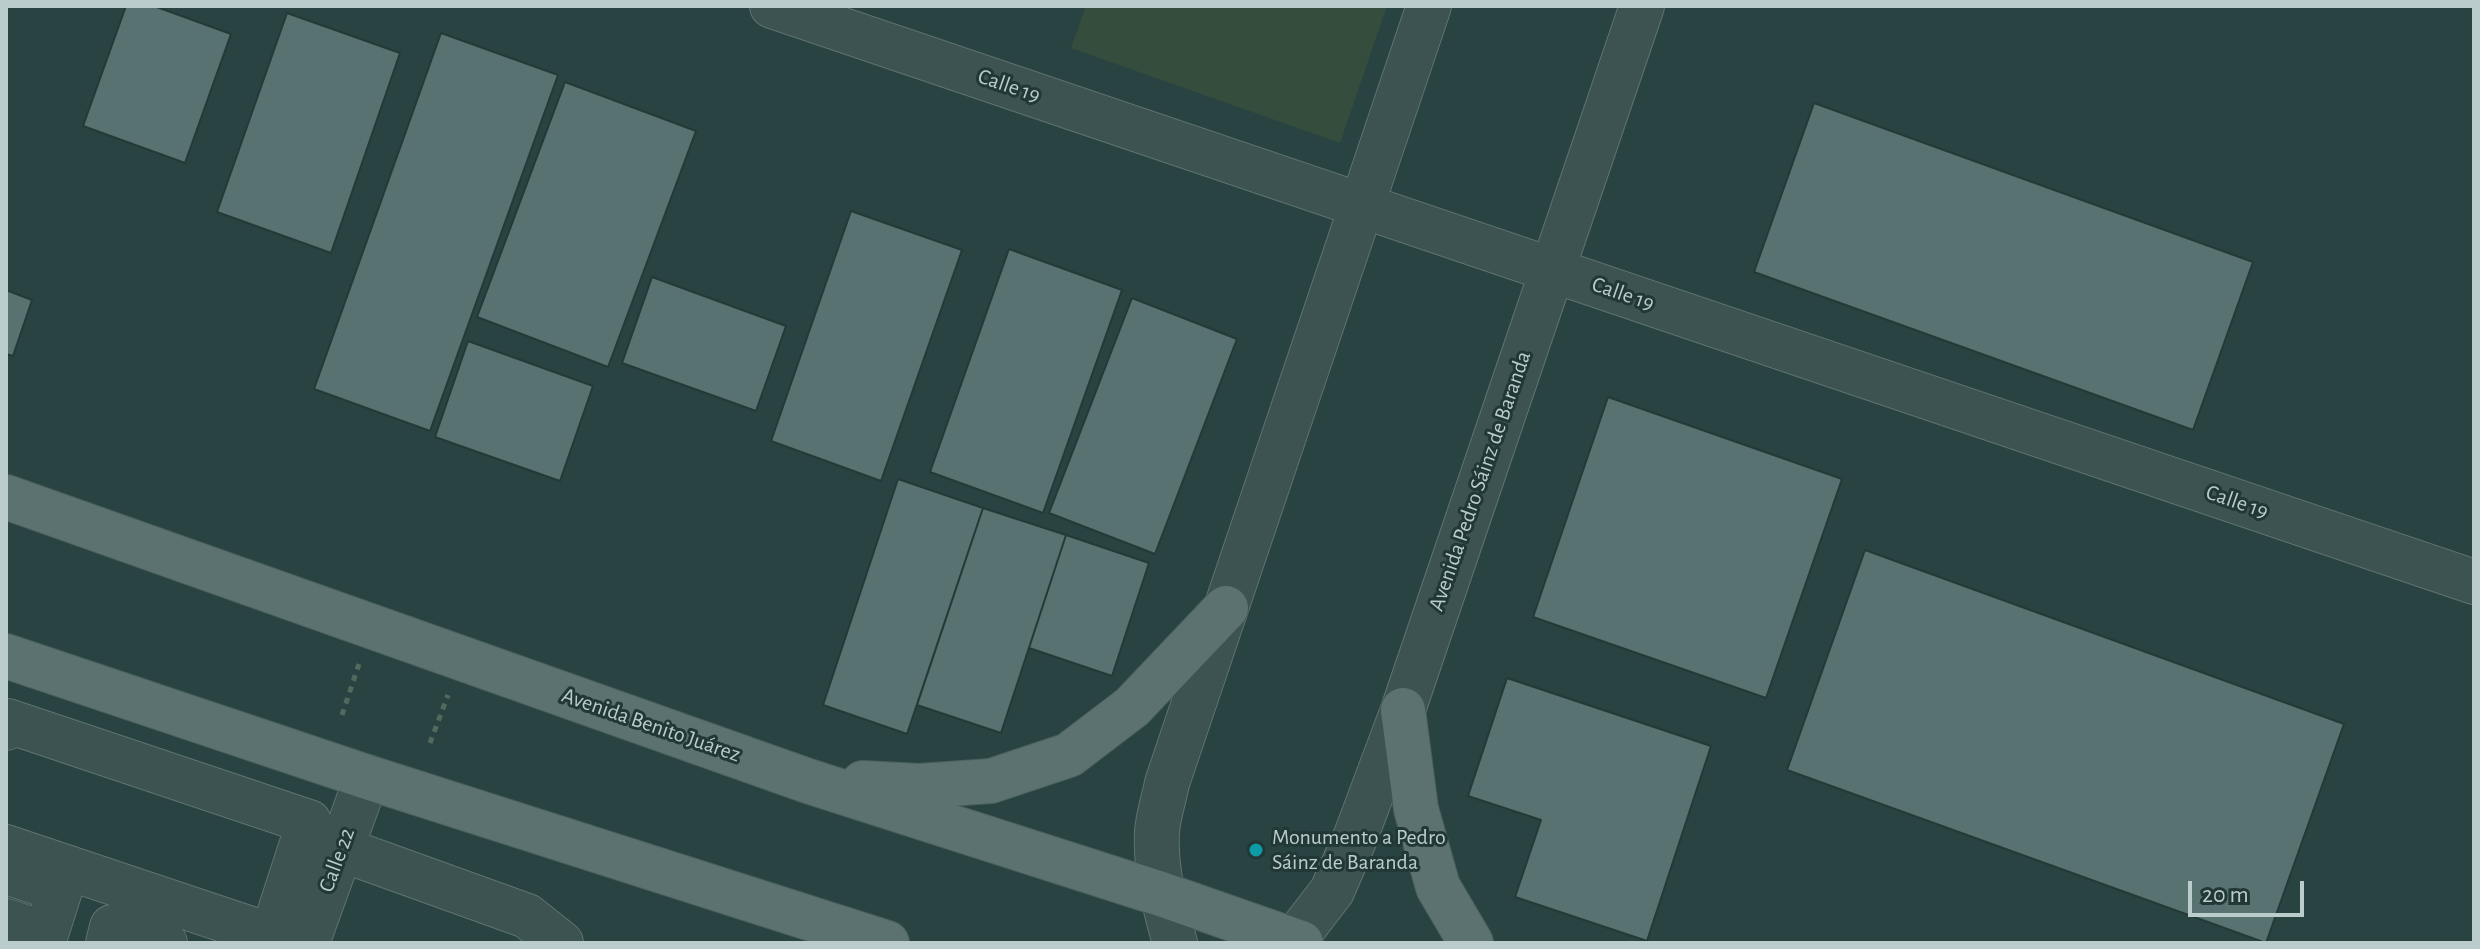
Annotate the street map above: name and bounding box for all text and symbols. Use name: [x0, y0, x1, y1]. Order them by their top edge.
street label: Calle 19: [974, 63, 1044, 109]
street label: Calle 19: [1588, 271, 1658, 317]
street label: Avenida Pedro Sáinz de Baranda: [1423, 348, 1537, 614]
street label: Calle 19: [2202, 479, 2272, 525]
street label: Avenida Benito Juárez: [558, 682, 744, 768]
street label: Calle 22: [313, 824, 361, 896]
place label: Monumento a Pedro Sáinz de Baranda: [1272, 824, 1446, 876]
marker: Monumento a Pedro Sáinz de Baranda: [1247, 841, 1265, 859]
scale bar: [2192, 865, 2308, 915]
text: 20 m: [2202, 883, 2249, 907]

